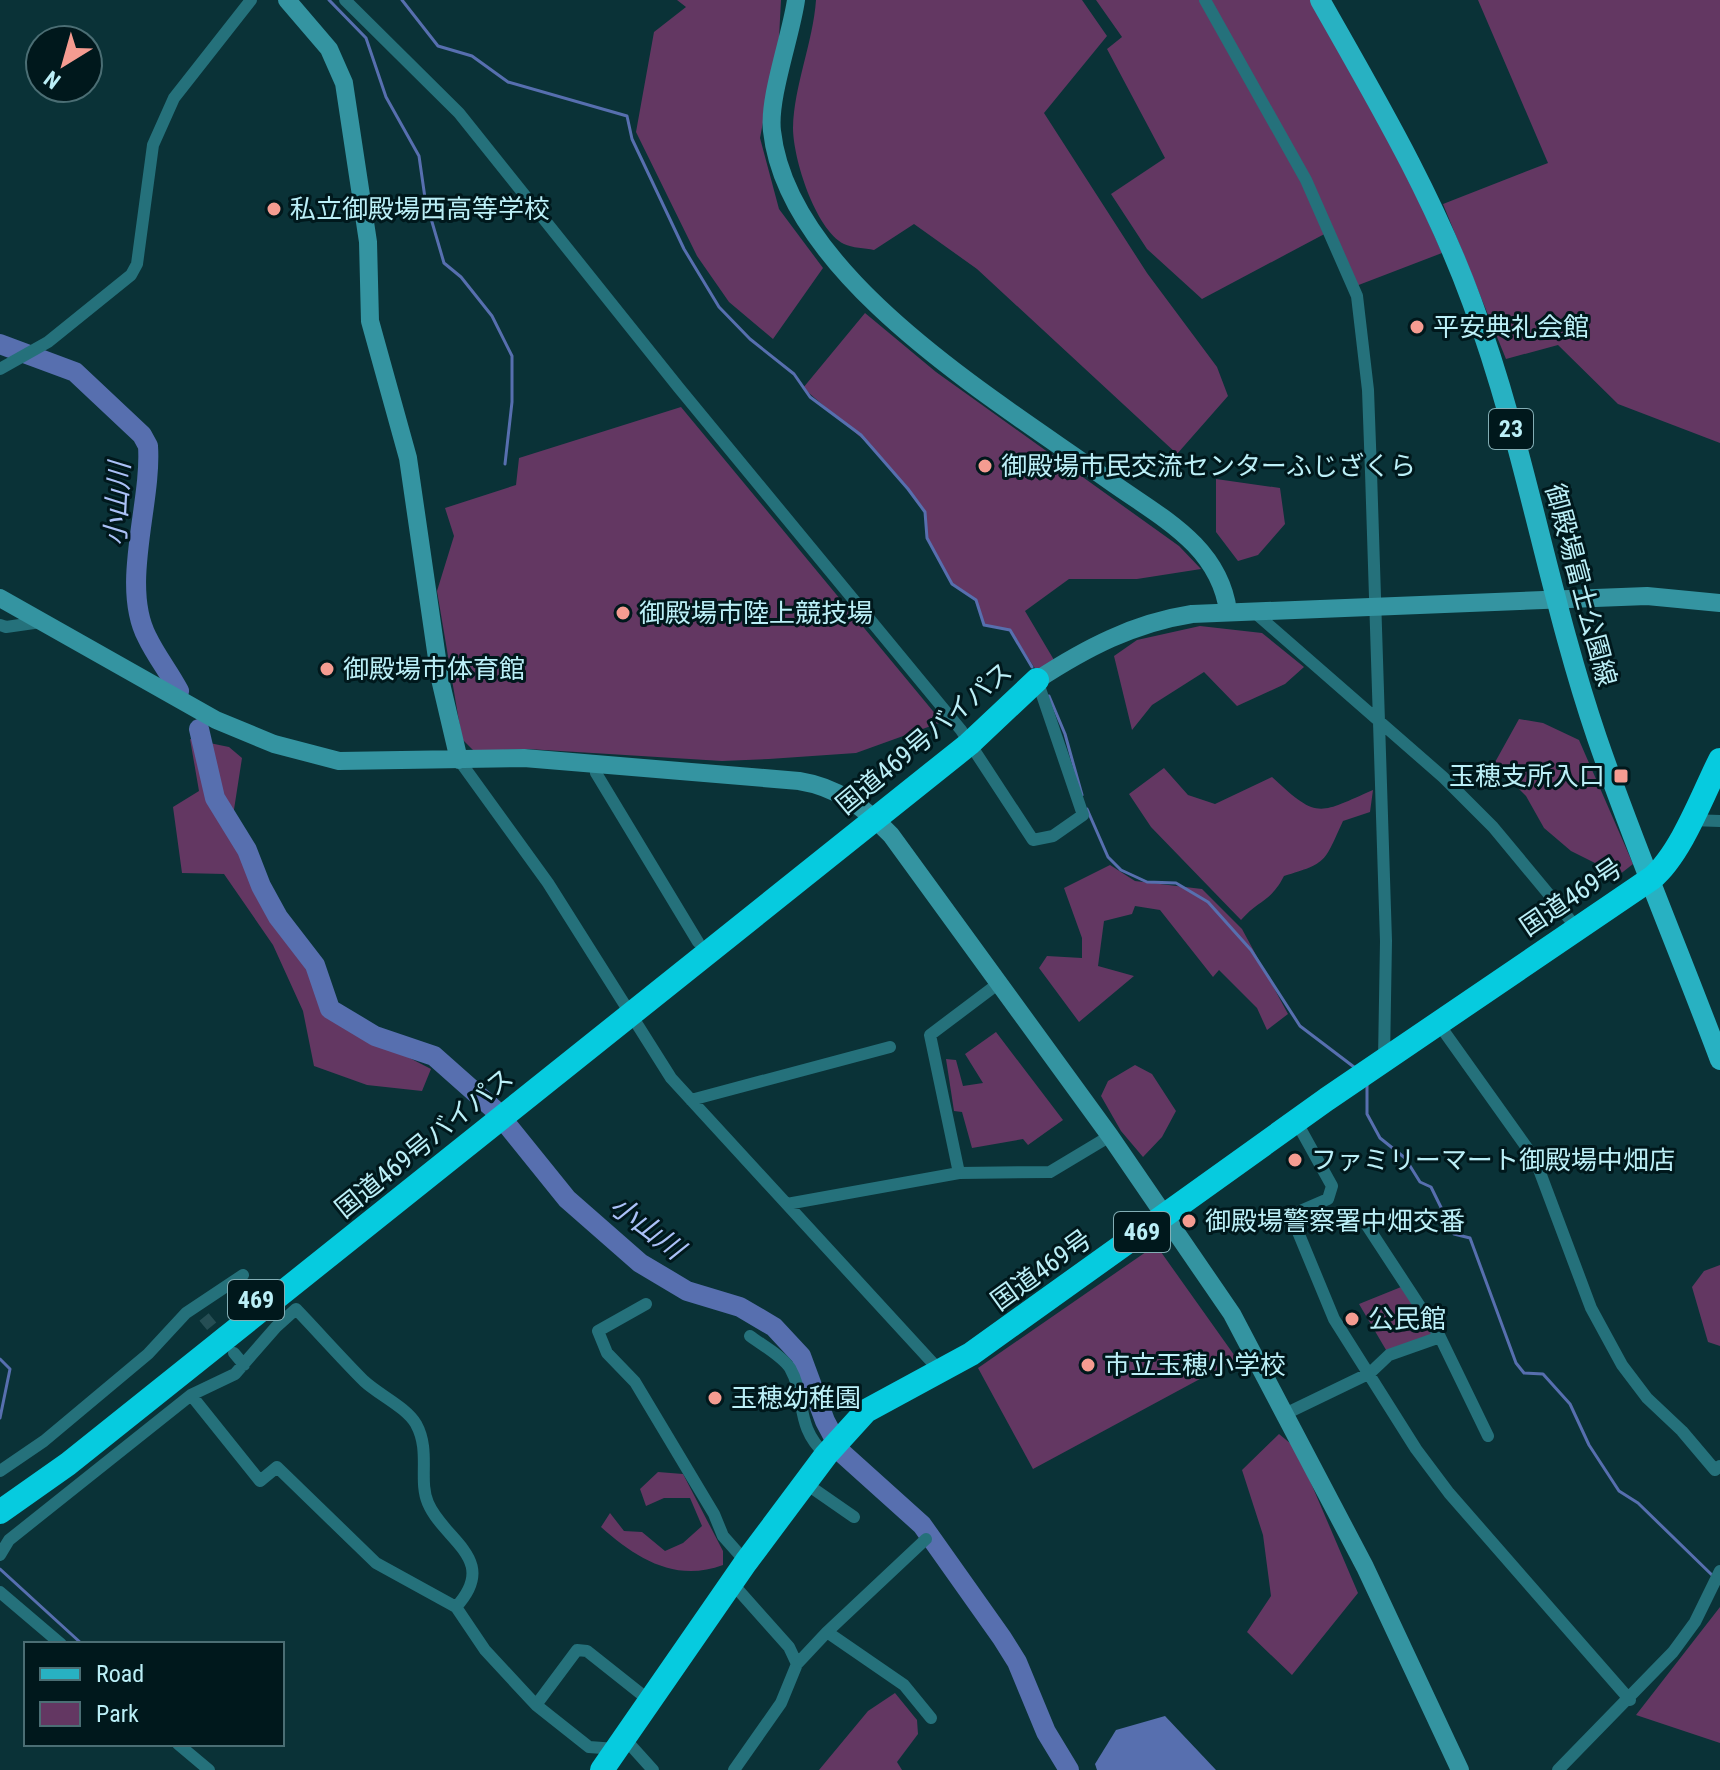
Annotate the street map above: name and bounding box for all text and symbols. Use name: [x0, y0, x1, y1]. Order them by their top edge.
north arrow: [24, 24, 104, 104]
text: N: [39, 66, 65, 94]
place label: 私立御殿場西高等学校: [290, 194, 550, 224]
marker: 私立御殿場西高等学校: [265, 200, 283, 218]
place label: 平安典礼会館: [1433, 312, 1589, 342]
marker: 平安典礼会館: [1408, 318, 1426, 336]
road number: 23: [1489, 409, 1533, 449]
place label: 御殿場市民交流センターふじざくら: [1001, 451, 1416, 481]
marker: 御殿場市民交流センターふじざくら: [976, 457, 994, 475]
water label: 小山川: [99, 458, 136, 547]
street label: 御殿場富士公園線: [1540, 481, 1622, 689]
place label: 御殿場市陸上競技場: [639, 598, 873, 628]
marker: 御殿場市陸上競技場: [614, 604, 632, 622]
place label: 御殿場市体育館: [343, 654, 525, 684]
street label: 国道469号バイパス: [830, 656, 1018, 820]
marker: 御殿場市体育館: [318, 660, 336, 678]
place label: 玉穂支所入口: [1449, 761, 1605, 791]
marker: 玉穂支所入口: [1612, 767, 1630, 785]
street label: 国道469号: [1514, 852, 1628, 942]
street label: 国道469号バイパス: [329, 1062, 519, 1224]
place label: ファミリーマート御殿場中畑店: [1311, 1145, 1675, 1175]
marker: ファミリーマート御殿場中畑店: [1286, 1151, 1304, 1169]
water label: 小山川: [603, 1189, 693, 1268]
place label: 御殿場警察署中畑交番: [1205, 1206, 1465, 1236]
road number: 469: [1114, 1212, 1170, 1252]
marker: 御殿場警察署中畑交番: [1180, 1212, 1198, 1230]
street label: 国道469号: [985, 1224, 1097, 1316]
road number: 469: [228, 1280, 284, 1320]
place label: 公民館: [1368, 1304, 1446, 1334]
marker: 公民館: [1343, 1310, 1361, 1328]
place label: 市立玉穂小学校: [1104, 1350, 1286, 1380]
marker: 市立玉穂小学校: [1079, 1356, 1097, 1374]
place label: 玉穂幼稚園: [731, 1383, 861, 1413]
marker: 玉穂幼稚園: [706, 1389, 724, 1407]
legend: [24, 1642, 284, 1746]
text: Road: [96, 1660, 144, 1688]
text: Park: [96, 1700, 139, 1728]

